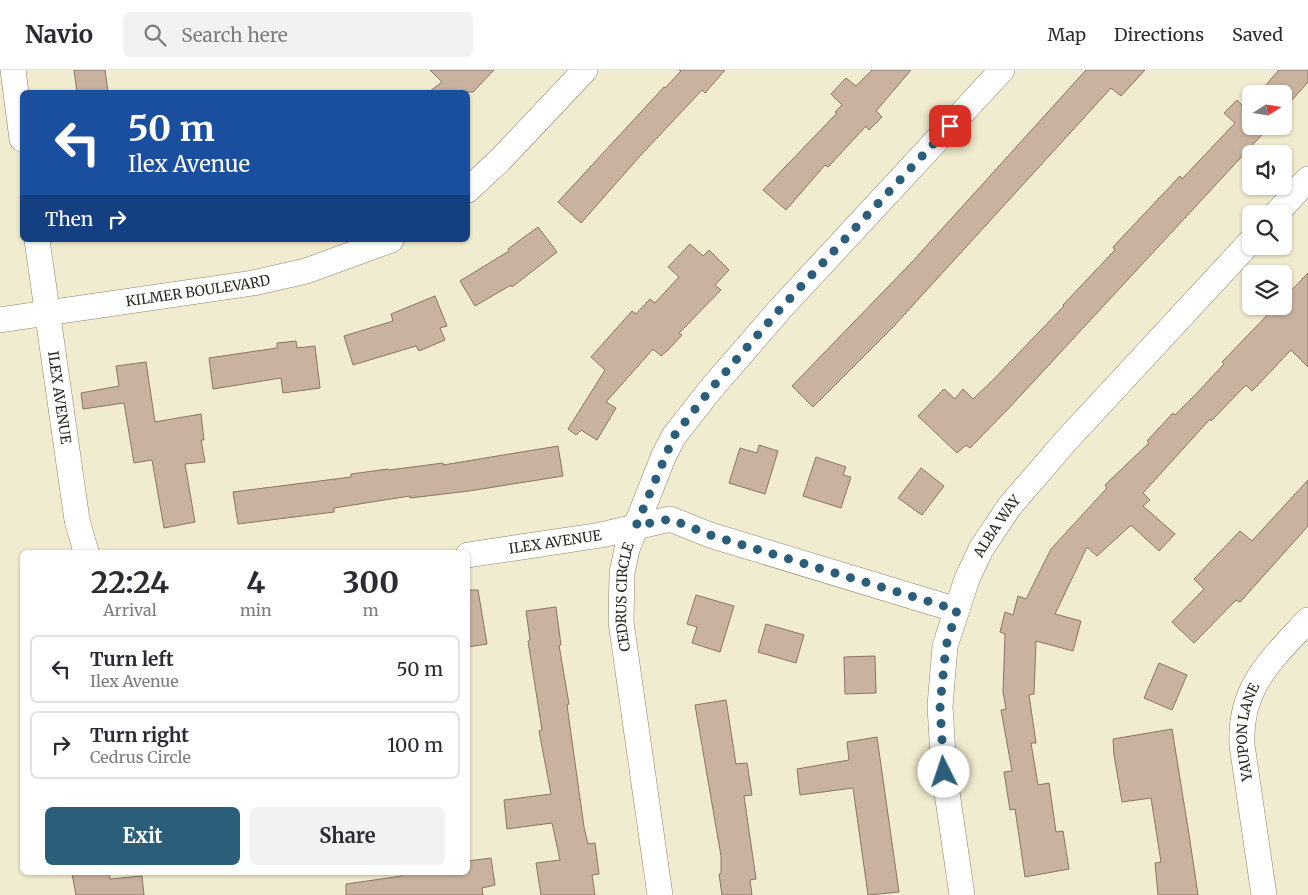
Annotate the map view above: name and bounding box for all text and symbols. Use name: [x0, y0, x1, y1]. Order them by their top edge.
search box: [123, 12, 473, 57]
text: Navio: [25, 19, 93, 50]
icon: search: [141, 21, 169, 49]
text: Search here: [181, 23, 288, 47]
text: Map: [1048, 23, 1086, 46]
text: Directions: [1114, 23, 1204, 46]
text: Saved: [1232, 23, 1283, 46]
north arrow: [1242, 85, 1292, 135]
map controls: [1242, 85, 1292, 315]
pin: [929, 105, 971, 147]
text: 50 m: [128, 107, 215, 151]
icon: left: [45, 110, 110, 175]
icon: arrive: [936, 112, 964, 140]
button: sound: [1242, 145, 1292, 195]
text: Ilex Avenue: [128, 150, 250, 178]
icon: right: [103, 205, 131, 233]
button: search: [1242, 205, 1292, 255]
text: Then: [45, 207, 93, 231]
button: layers: [1242, 265, 1292, 315]
street label: KILMER BOULEVARD: [124, 270, 272, 311]
street label: ILEX AVENUE: [44, 350, 75, 445]
street label: ALBA WAY: [969, 490, 1025, 561]
street label: ILEX AVENUE: [507, 526, 603, 558]
street label: CEDRUS CIRCLE: [612, 539, 638, 653]
text: 22:24: [91, 563, 169, 601]
text: 4: [246, 563, 265, 601]
text: 300: [342, 563, 399, 601]
text: Arrival: [103, 600, 157, 620]
text: min: [240, 600, 272, 620]
text: m: [363, 600, 379, 620]
text: Turn left: [90, 647, 174, 671]
icon: left: [47, 655, 75, 683]
text: 50 m: [397, 657, 443, 681]
text: Ilex Avenue: [90, 671, 179, 691]
street label: YAUPON LANE: [1233, 680, 1263, 783]
text: Turn right: [90, 723, 189, 747]
icon: right: [47, 731, 75, 759]
text: 100 m: [387, 733, 443, 757]
position arrow: [917, 745, 969, 797]
text: Cedrus Circle: [90, 747, 191, 767]
button: Exit: [45, 807, 240, 865]
button: Share: [250, 807, 445, 865]

